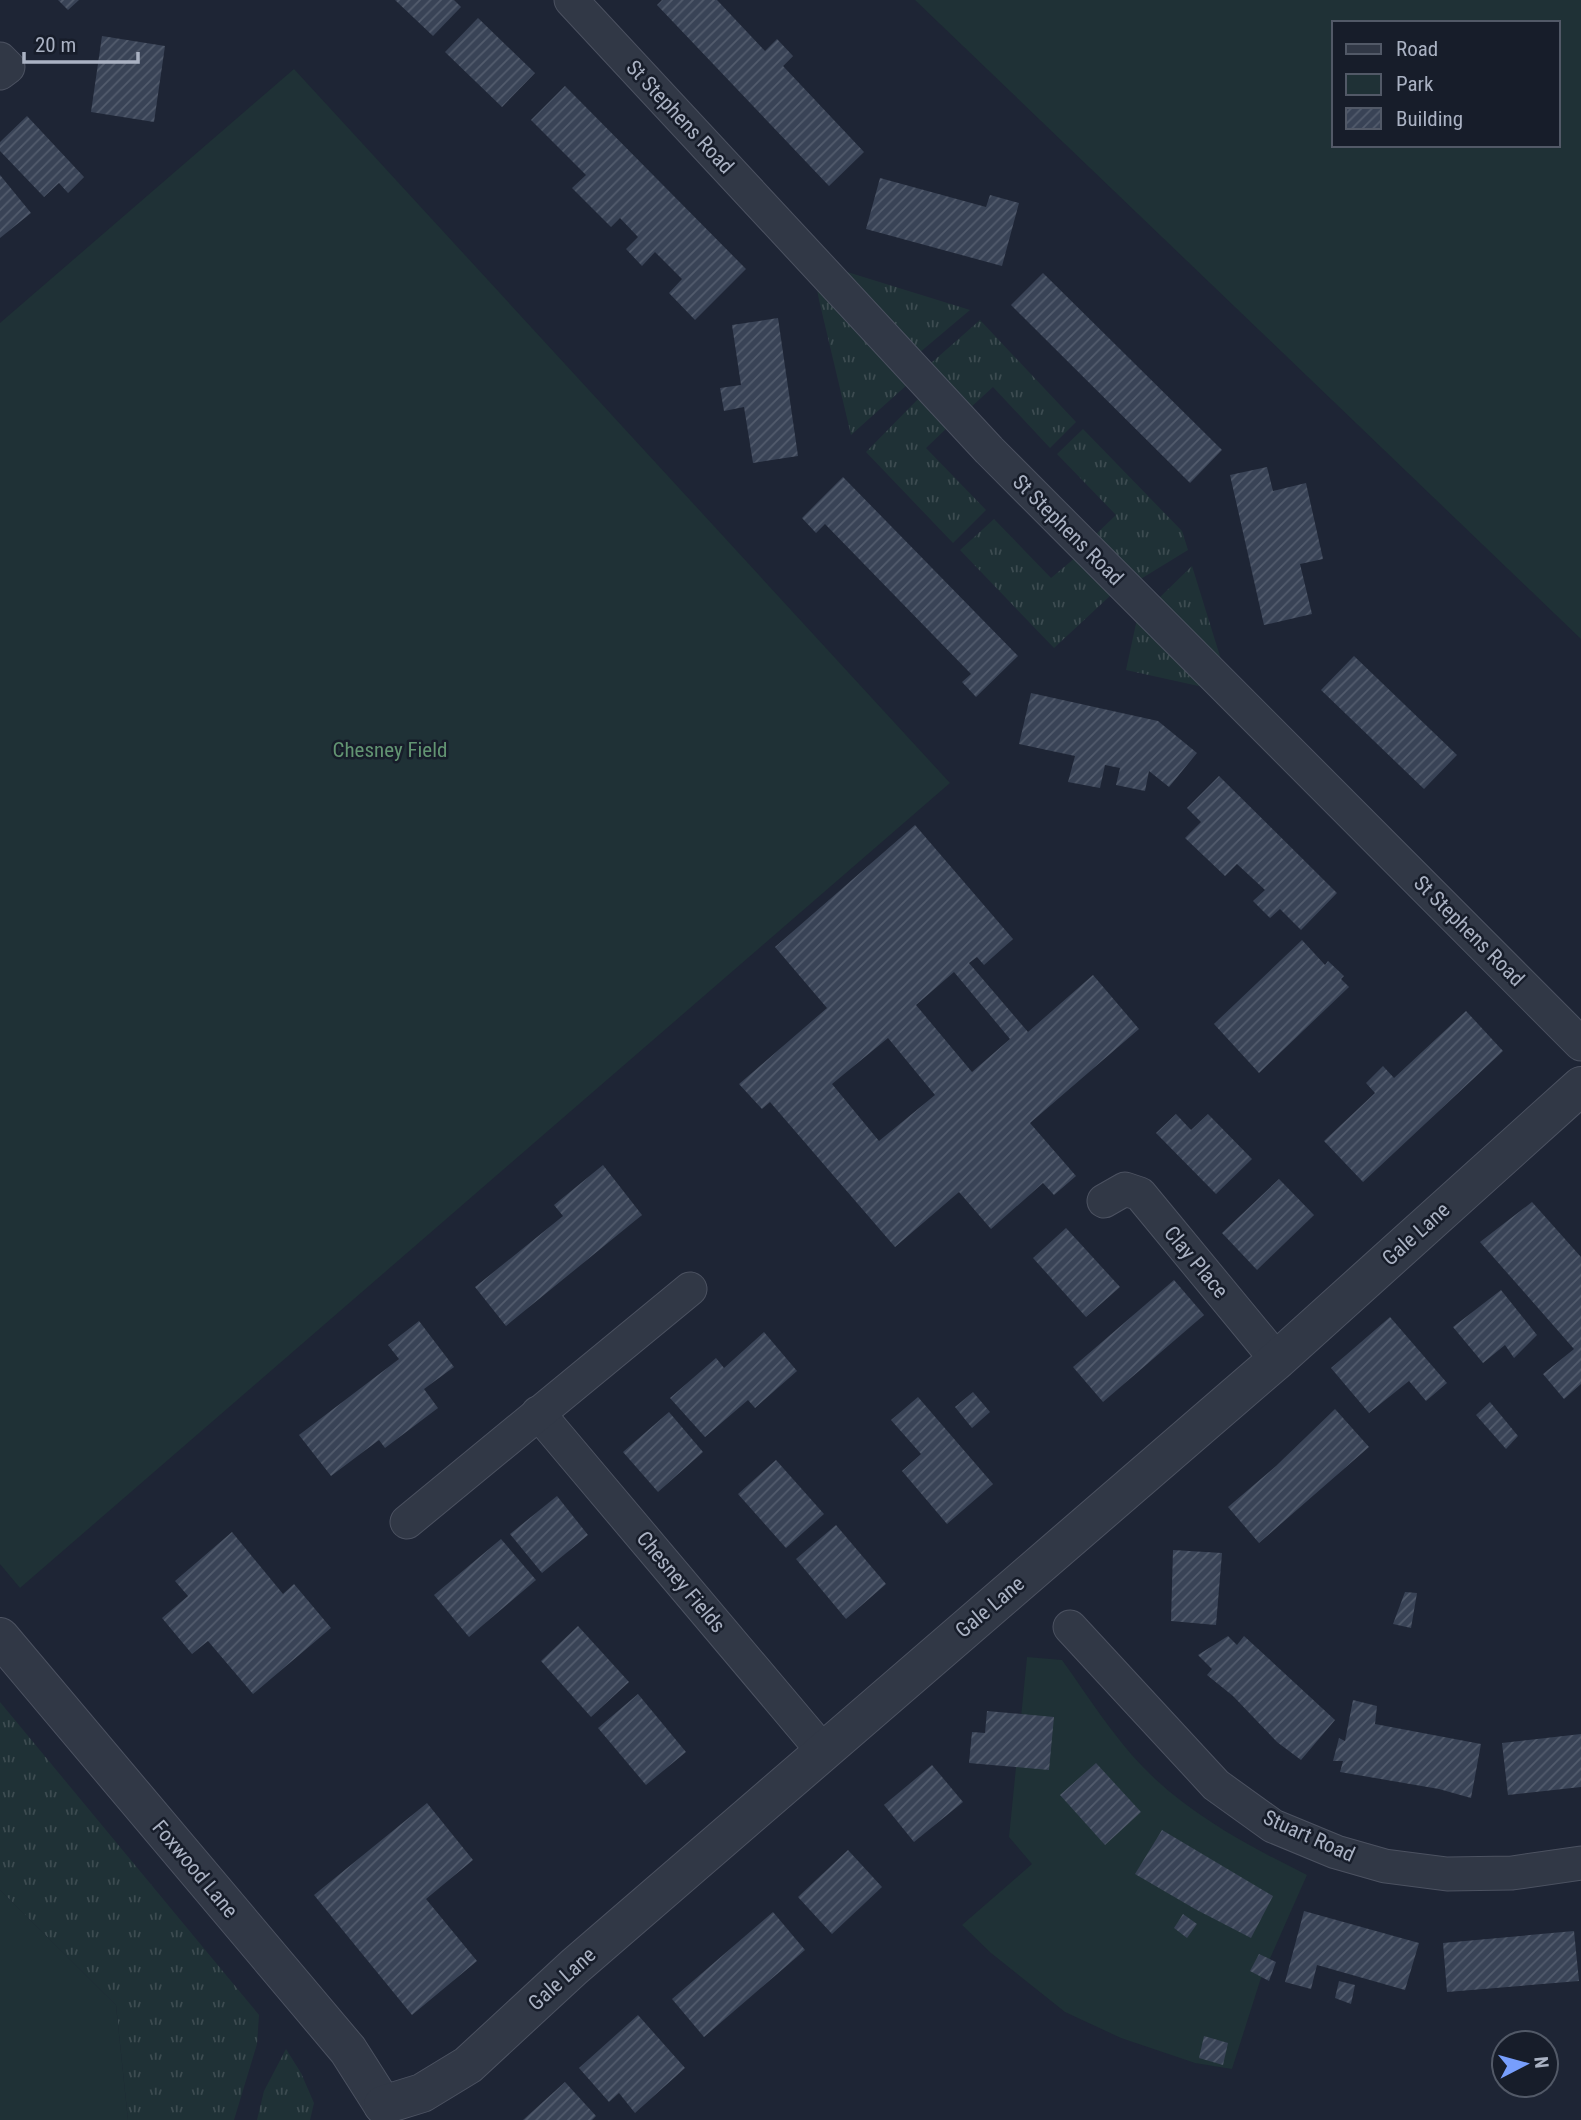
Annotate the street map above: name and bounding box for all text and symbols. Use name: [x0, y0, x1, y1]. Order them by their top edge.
scale bar: [24, 21, 138, 65]
legend: [1332, 21, 1560, 147]
text: 20 m: [35, 33, 76, 57]
text: Road: [1396, 37, 1438, 61]
street label: St Stephens Road: [621, 55, 739, 179]
text: Park: [1396, 72, 1434, 96]
text: Building: [1396, 107, 1463, 131]
street label: St Stephens Road: [1008, 470, 1128, 590]
park label: Chesney Field: [333, 738, 447, 762]
street label: St Stephens Road: [1409, 871, 1529, 991]
street label: Gale Lane: [1377, 1198, 1455, 1270]
street label: Clay Place: [1159, 1221, 1233, 1303]
street label: Chesney Fields: [632, 1527, 730, 1637]
street label: Gale Lane: [951, 1571, 1029, 1643]
street label: Stuart Road: [1260, 1805, 1358, 1867]
street label: Foxwood Lane: [147, 1816, 243, 1923]
street label: Gale Lane: [523, 1943, 601, 2015]
north arrow: [1490, 2029, 1560, 2099]
text: N: [1529, 2055, 1553, 2069]

